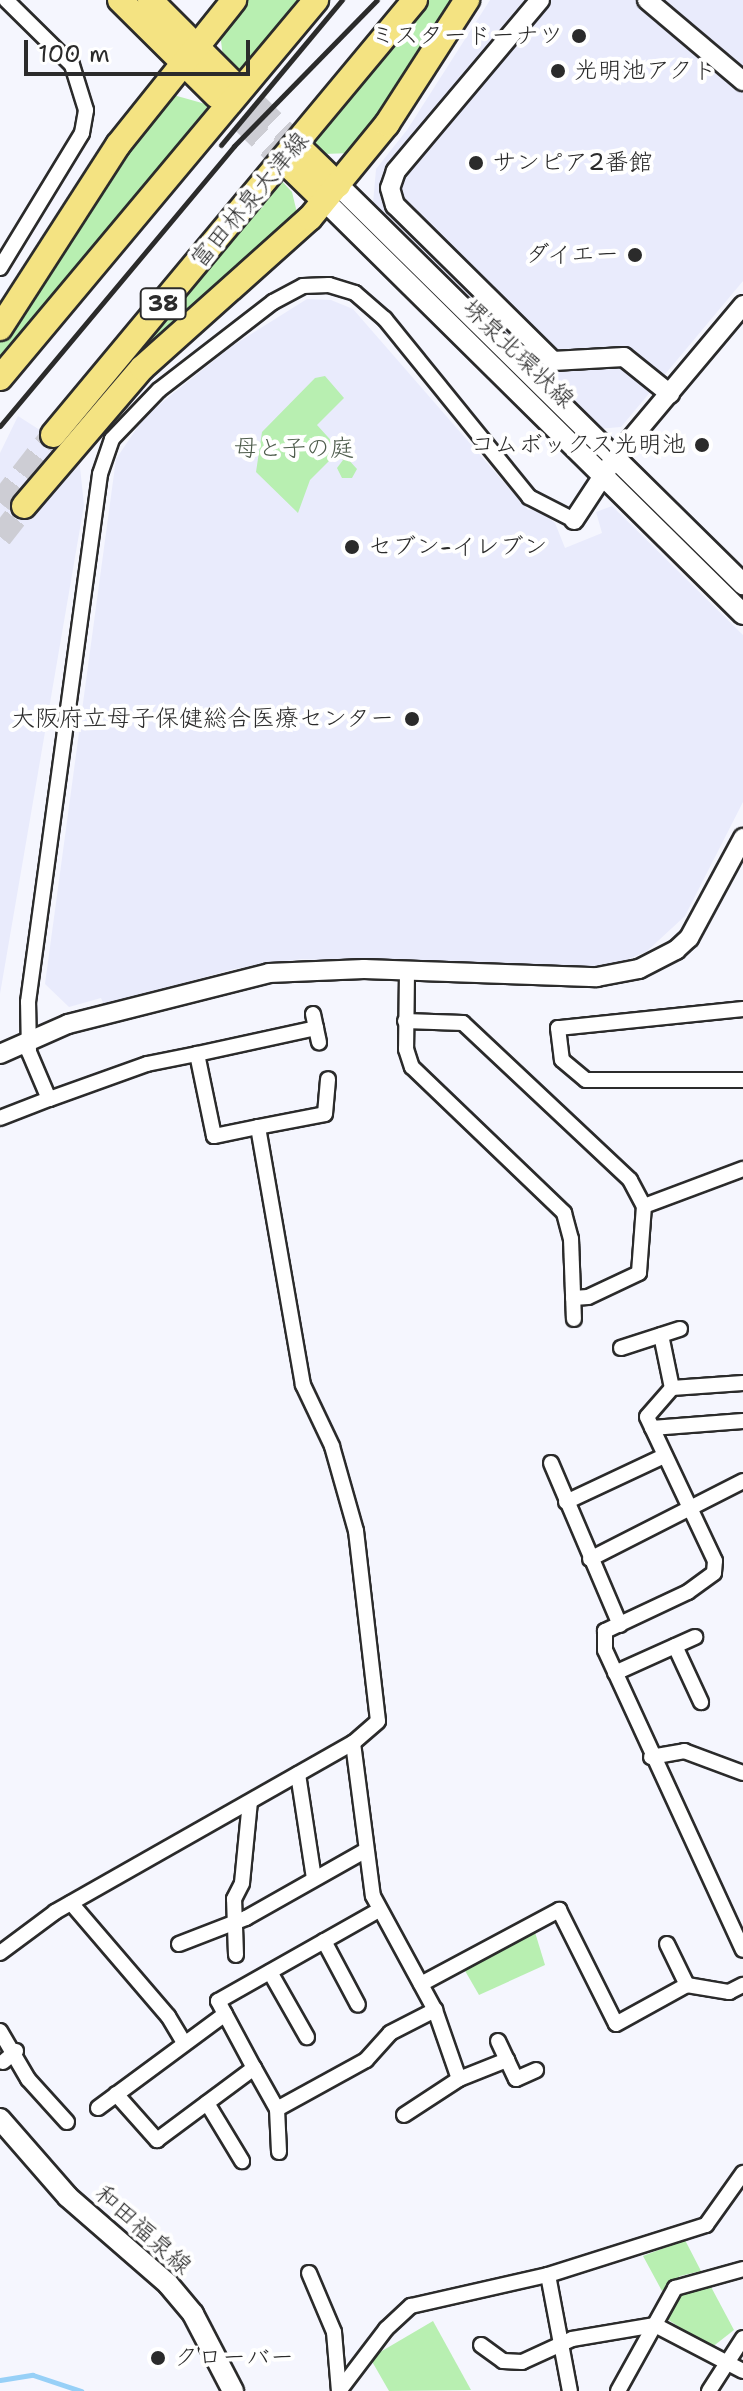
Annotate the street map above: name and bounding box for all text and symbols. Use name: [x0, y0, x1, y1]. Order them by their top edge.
place label: ミスタードーナツ: [371, 22, 563, 50]
scale bar: [28, 24, 254, 74]
marker: ミスタードーナツ: [570, 27, 588, 45]
text: 100 m: [38, 38, 110, 70]
place label: 光明池アクト: [574, 57, 718, 85]
marker: 光明池アクト: [549, 62, 567, 80]
street label: 富田林泉大津線: [185, 126, 315, 274]
place label: サンピア2番館: [492, 149, 653, 177]
marker: サンピア2番館: [467, 154, 485, 172]
place label: ダイエー: [523, 241, 619, 269]
marker: ダイエー: [626, 246, 644, 264]
road number: 38: [139, 286, 187, 322]
street label: 堺泉北環状線: [456, 294, 580, 414]
place label: コムボックス光明池: [470, 431, 686, 459]
park label: 母と子の庭: [234, 435, 354, 463]
marker: コムボックス光明池: [693, 436, 711, 454]
place label: セブン-イレブン: [368, 533, 548, 561]
marker: セブン-イレブン: [343, 538, 361, 556]
place label: 大阪府立母子保健総合医療センター: [10, 705, 394, 733]
marker: 大阪府立母子保健総合医療センター: [401, 708, 423, 730]
street label: 和田福泉線: [89, 2179, 197, 2281]
place label: クローバー: [174, 2344, 294, 2372]
marker: クローバー: [149, 2349, 167, 2367]

